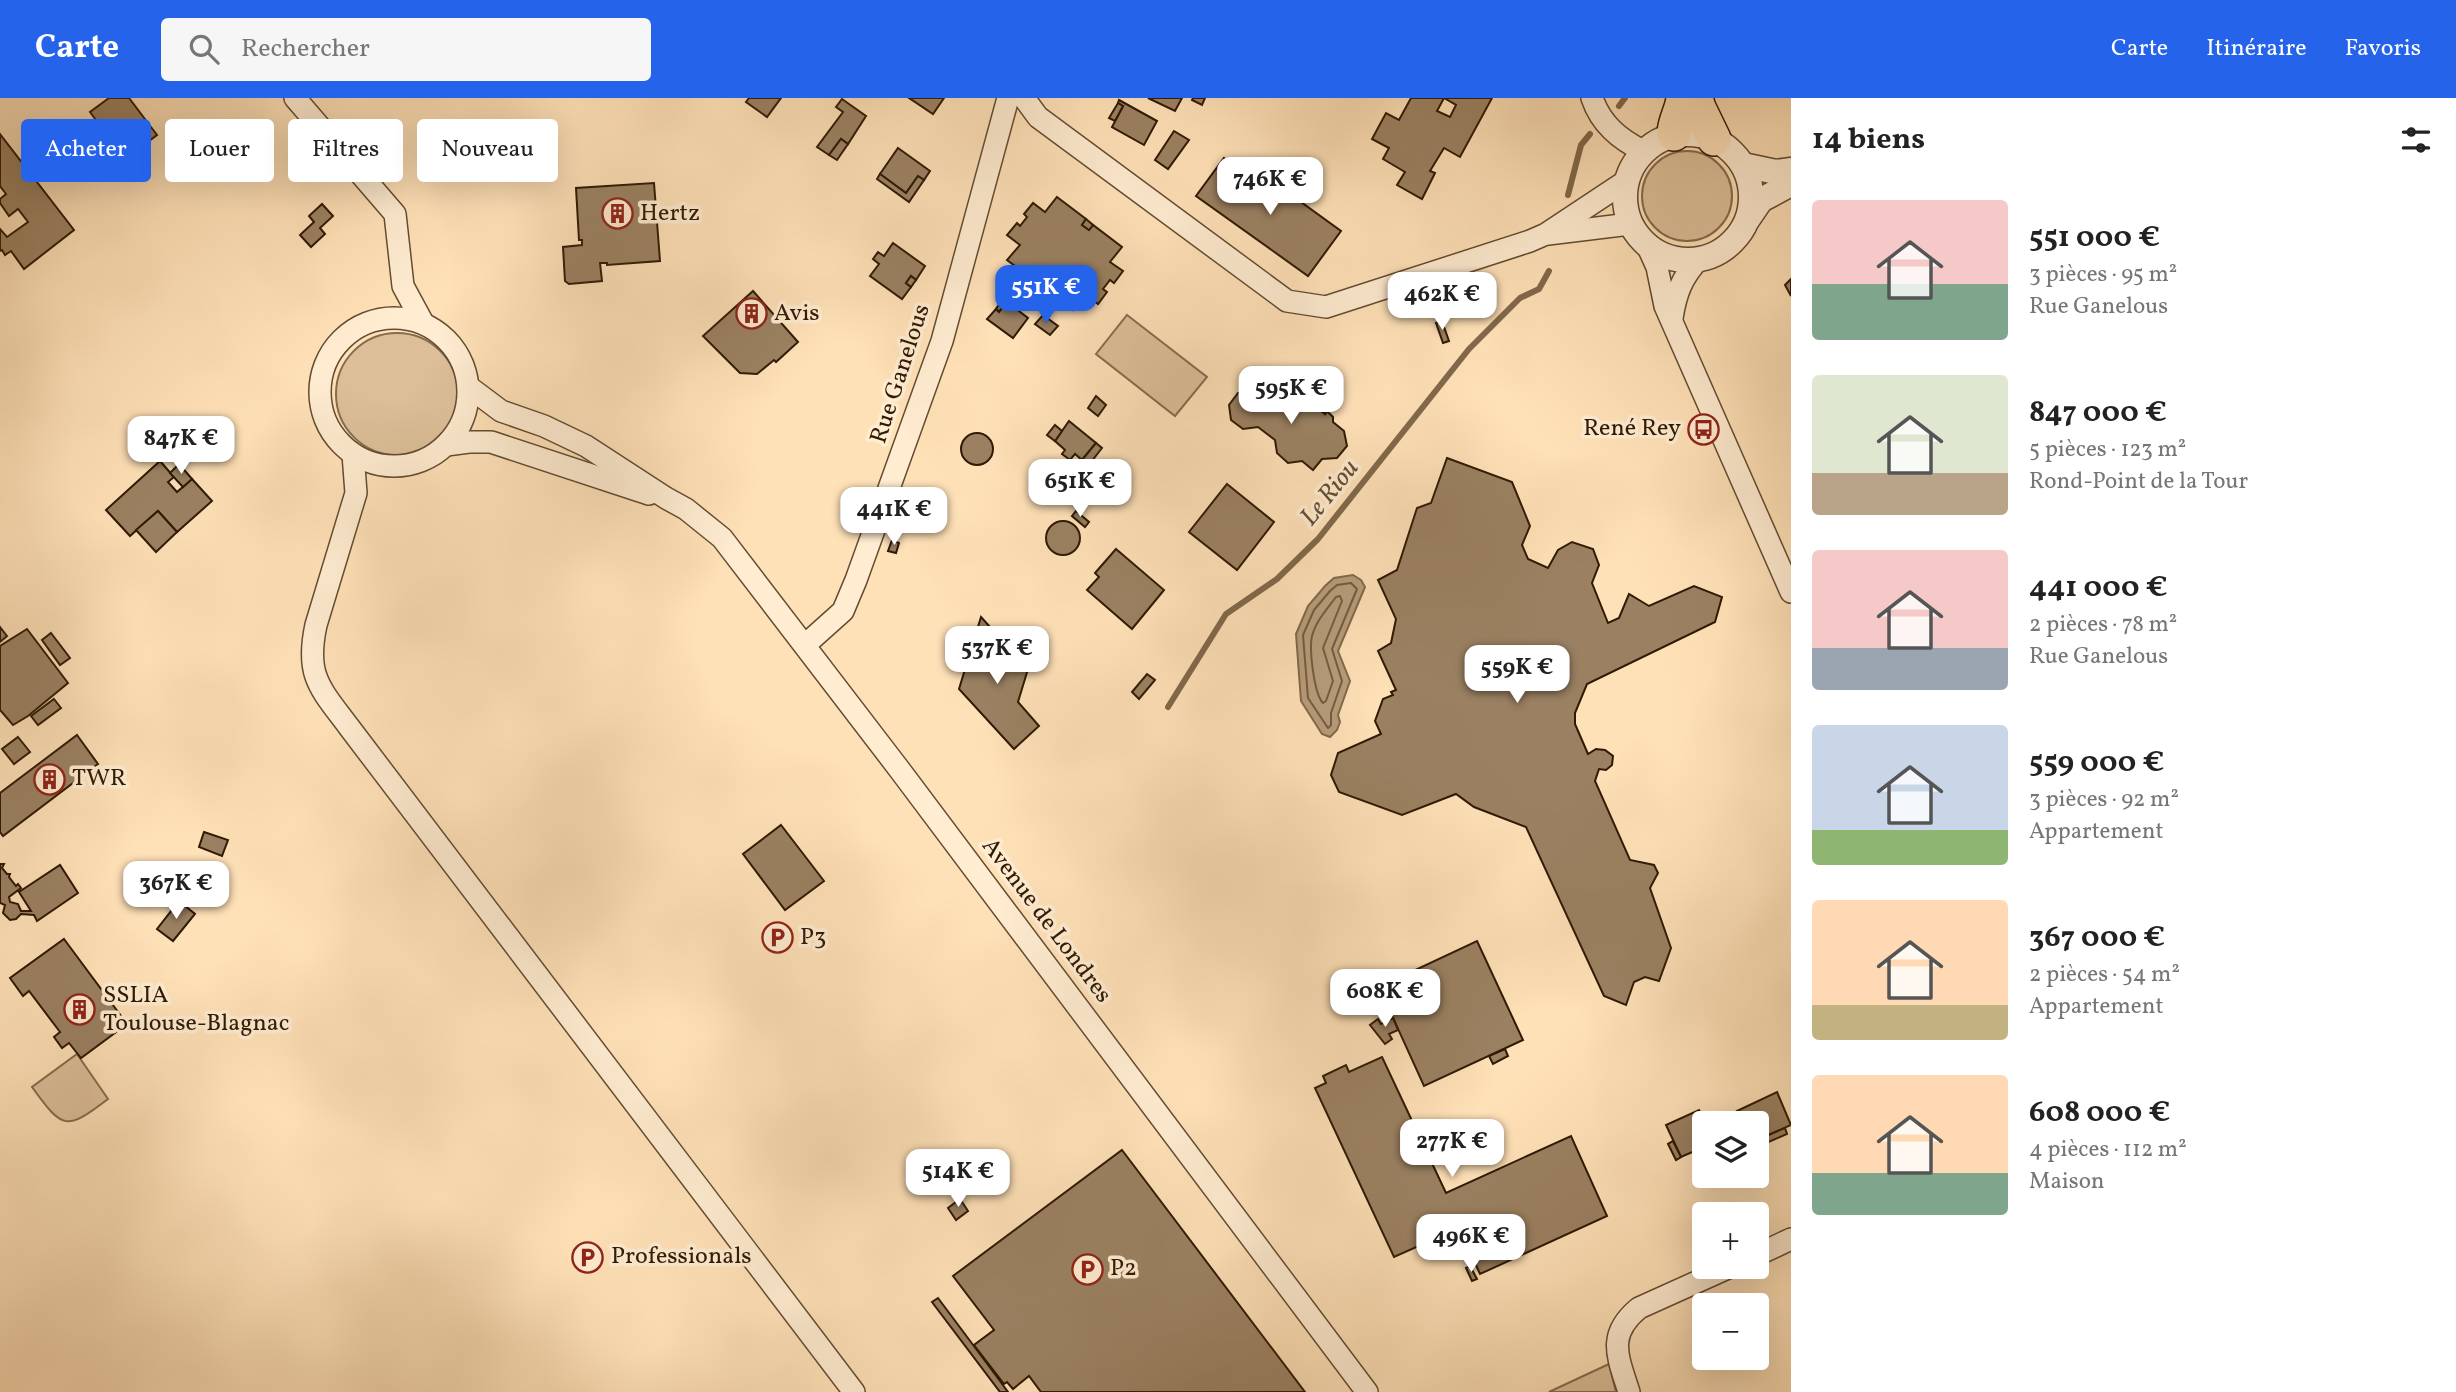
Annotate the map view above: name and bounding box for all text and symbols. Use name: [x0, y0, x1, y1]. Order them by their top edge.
search box: [161, 18, 651, 81]
text: Carte: [35, 26, 119, 72]
icon: search: [185, 30, 223, 68]
text: Rechercher: [241, 31, 370, 67]
text: Carte: [2111, 32, 2168, 66]
text: Itinéraire: [2206, 32, 2307, 66]
text: Favoris: [2345, 32, 2421, 66]
chip: Acheter: [21, 119, 151, 182]
chip: Louer: [165, 119, 274, 182]
chip: Filtres: [288, 119, 403, 182]
chip: Nouveau: [417, 119, 558, 182]
text: 14 biens: [1812, 119, 1925, 161]
icon: filters: [2397, 121, 2435, 159]
pin: 746K €: [1213, 158, 1327, 217]
text: 746K €: [1233, 164, 1307, 196]
building icon: Hertz: [600, 197, 634, 231]
place label: Hertz: [640, 197, 700, 231]
text: 551 000 €: [2029, 217, 2160, 259]
icon: home: [1868, 228, 1952, 312]
text: 3 pièces · 95 m²: [2029, 259, 2177, 291]
pin: 551K €: [989, 266, 1103, 325]
text: 551K €: [1011, 272, 1081, 304]
pin: 462K €: [1385, 272, 1499, 332]
text: 462K €: [1404, 279, 1480, 311]
text: Rue Ganelous: [2029, 291, 2168, 323]
building icon: Avis: [734, 297, 768, 331]
place label: Avis: [774, 297, 820, 331]
street label: Rue Ganelous: [862, 300, 940, 448]
pin: 595K €: [1234, 366, 1348, 426]
text: 595K €: [1255, 373, 1327, 405]
text: 847 000 €: [2029, 392, 2167, 434]
icon: home: [1868, 403, 1952, 487]
place label: René Rey: [1583, 412, 1681, 446]
bus stop icon: René Rey: [1687, 412, 1721, 446]
pin: 847K €: [124, 416, 238, 476]
text: 847K €: [144, 423, 218, 455]
text: 5 pièces · 123 m²: [2029, 434, 2186, 466]
water label: Le Riou: [1292, 452, 1368, 534]
pin: 651K €: [1023, 460, 1137, 519]
text: 651K €: [1044, 466, 1116, 498]
text: Rond-Point de la Tour: [2029, 466, 2248, 498]
pin: 441K €: [837, 488, 951, 547]
text: 441K €: [856, 494, 932, 526]
text: 441 000 €: [2029, 567, 2168, 609]
icon: home: [1868, 578, 1952, 662]
text: 2 pièces · 78 m²: [2029, 609, 2177, 641]
pin: 537K €: [940, 626, 1054, 686]
text: 537K €: [961, 633, 1033, 665]
text: Rue Ganelous: [2029, 641, 2168, 673]
pin: 559K €: [1460, 646, 1574, 705]
text: 559K €: [1481, 652, 1553, 684]
text: 559 000 €: [2029, 742, 2164, 784]
icon: home: [1868, 753, 1952, 837]
building icon: TWR: [32, 762, 66, 796]
place label: TWR: [72, 762, 127, 796]
text: 3 pièces · 92 m²: [2029, 784, 2179, 816]
text: Appartement: [2029, 816, 2164, 848]
street label: Avenue de Londres: [973, 831, 1119, 1011]
pin: 367K €: [119, 862, 233, 921]
text: 367K €: [139, 868, 213, 900]
text: 367 000 €: [2029, 917, 2165, 959]
parking icon: P3: [760, 921, 794, 955]
place label: P3: [800, 921, 826, 955]
icon: home: [1868, 928, 1952, 1012]
text: 2 pièces · 54 m²: [2029, 959, 2180, 991]
pin: 608K €: [1328, 970, 1442, 1029]
text: 608K €: [1346, 976, 1424, 1008]
place label: SSLIA Toulouse-Blagnac: [103, 979, 289, 1041]
text: Appartement: [2029, 991, 2164, 1023]
building icon: SSLIA Toulouse-Blagnac: [63, 993, 97, 1027]
text: 608 000 €: [2029, 1092, 2170, 1134]
icon: home: [1868, 1103, 1952, 1187]
map controls: [1692, 1111, 1769, 1370]
button: layers: [1692, 1111, 1769, 1188]
pin: 277K €: [1395, 1119, 1509, 1179]
text: 277K €: [1416, 1126, 1488, 1158]
text: 4 pièces · 112 m²: [2029, 1134, 2187, 1166]
pin: 514K €: [901, 1150, 1015, 1209]
text: 514K €: [922, 1156, 994, 1188]
text: Maison: [2029, 1166, 2105, 1198]
button: +: [1692, 1202, 1769, 1279]
pin: 496K €: [1414, 1214, 1528, 1274]
text: 496K €: [1432, 1221, 1510, 1253]
parking icon: Professionals: [571, 1240, 605, 1274]
place label: Professionals: [611, 1240, 752, 1274]
parking icon: P2: [1070, 1252, 1104, 1286]
place label: P2: [1110, 1252, 1137, 1286]
button: −: [1692, 1293, 1769, 1370]

